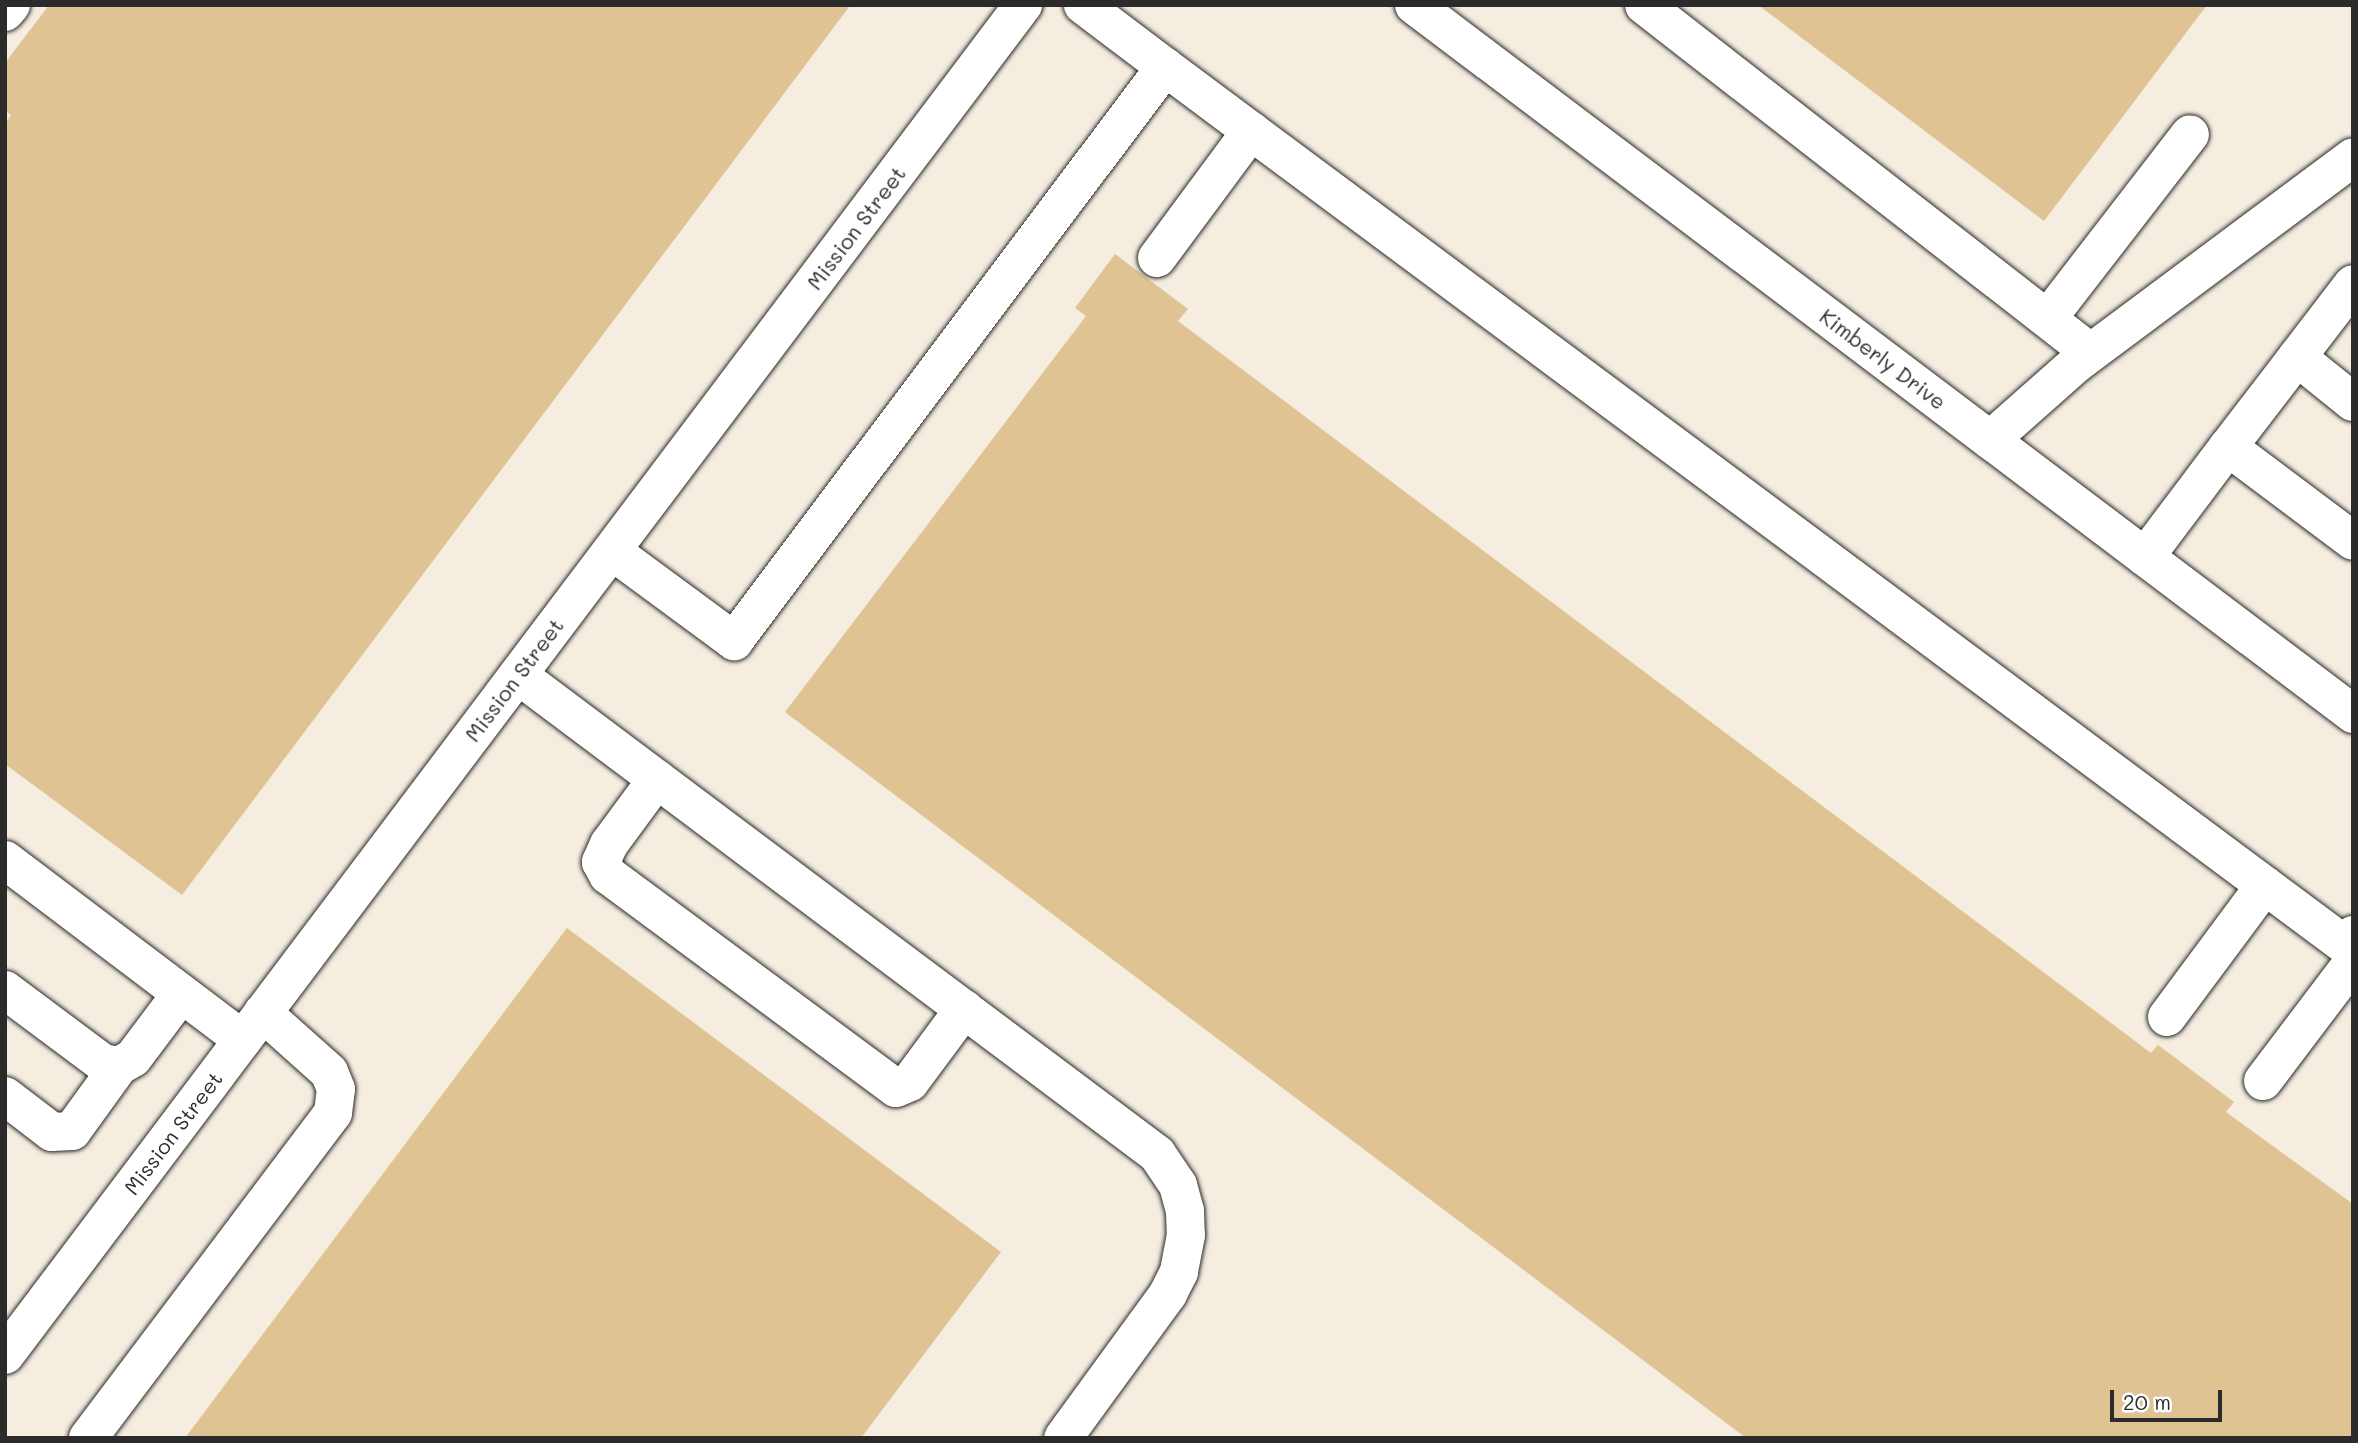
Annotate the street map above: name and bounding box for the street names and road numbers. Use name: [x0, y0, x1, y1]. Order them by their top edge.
street label: Mission Street: [802, 161, 910, 295]
street label: Kimberly Drive: [1815, 303, 1951, 415]
street label: Mission Street: [460, 613, 568, 747]
street label: Mission Street: [119, 1066, 227, 1200]

